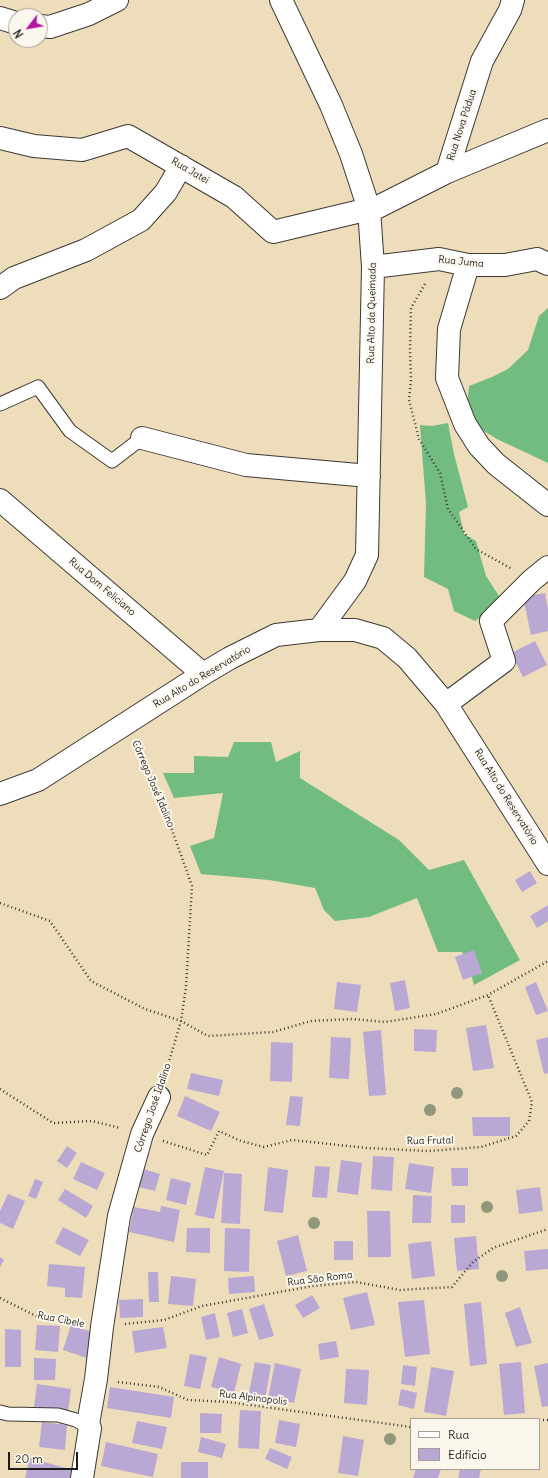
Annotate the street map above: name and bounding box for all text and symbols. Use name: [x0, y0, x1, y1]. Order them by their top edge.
north arrow: [8, 8, 48, 48]
text: N: [11, 27, 27, 41]
street label: Rua Nova Pádua: [445, 88, 479, 162]
street label: Rua Jateí: [169, 155, 211, 187]
street label: Rua Juma: [438, 254, 484, 270]
street label: Rua Alto da Queimada: [365, 262, 379, 364]
street label: Rua Dom Feliciano: [66, 556, 138, 618]
street label: Rua Alto do Reservatório: [151, 643, 253, 711]
street label: Córrego José Idalino: [129, 739, 177, 829]
street label: Rua Alto do Reservatório: [471, 747, 541, 847]
street label: Córrego José Idalino: [132, 1062, 174, 1154]
street label: Rua Frutal: [407, 1135, 453, 1147]
street label: Rua São Roma: [287, 1269, 353, 1289]
street label: Rua Cibele: [37, 1310, 85, 1330]
street label: Rua Alpinopolis: [218, 1388, 288, 1408]
legend: [410, 1418, 540, 1470]
text: Rua: [448, 1427, 469, 1442]
scale bar: [10, 1444, 80, 1470]
text: Edifício: [448, 1447, 487, 1462]
text: 20 m: [15, 1451, 43, 1466]

